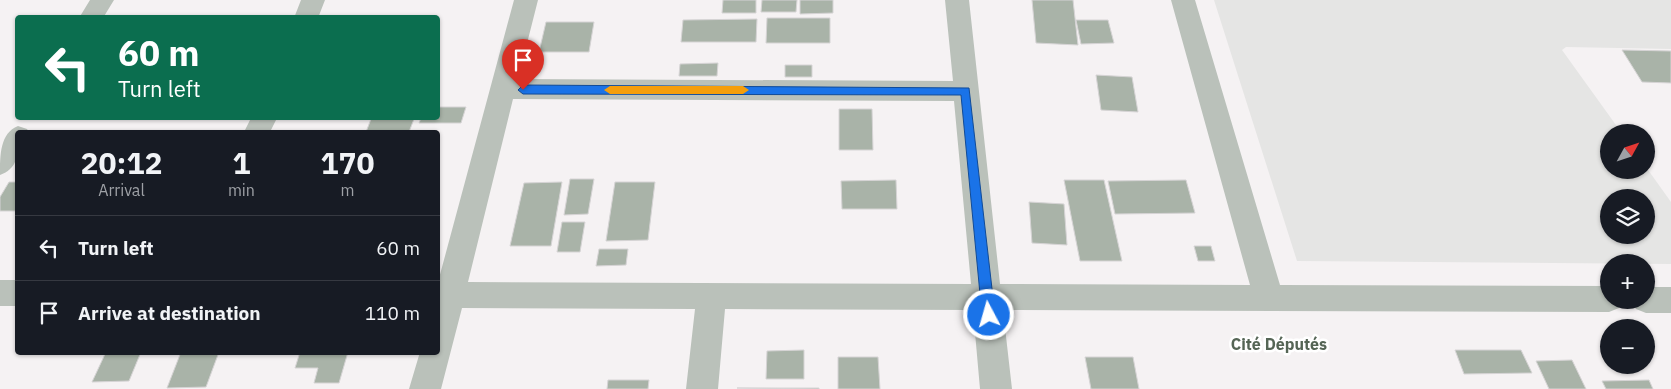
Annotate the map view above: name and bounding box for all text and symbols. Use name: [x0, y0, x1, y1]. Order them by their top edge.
text: 60 m: [118, 30, 200, 76]
icon: left: [35, 35, 100, 100]
pin: [502, 39, 544, 90]
icon: arrive: [509, 46, 537, 74]
text: Turn left: [118, 74, 201, 103]
north arrow: [1600, 124, 1655, 179]
map controls: [1600, 124, 1655, 374]
text: 20:12: [81, 143, 162, 182]
text: 1: [232, 143, 250, 182]
text: 170: [320, 143, 374, 182]
text: Arrival: [98, 180, 145, 200]
text: min: [228, 180, 255, 200]
text: m: [340, 180, 354, 200]
button: layers: [1600, 189, 1655, 244]
icon: left: [35, 234, 63, 262]
text: Turn left: [78, 236, 154, 260]
text: 60 m: [376, 236, 420, 260]
button: +: [1600, 254, 1655, 309]
position arrow: [962, 288, 1014, 340]
icon: arrive: [35, 299, 63, 327]
text: Arrive at destination: [78, 301, 261, 325]
text: 110 m: [365, 301, 420, 325]
button: −: [1600, 319, 1655, 374]
district label: Cité Députés: [1231, 334, 1327, 354]

